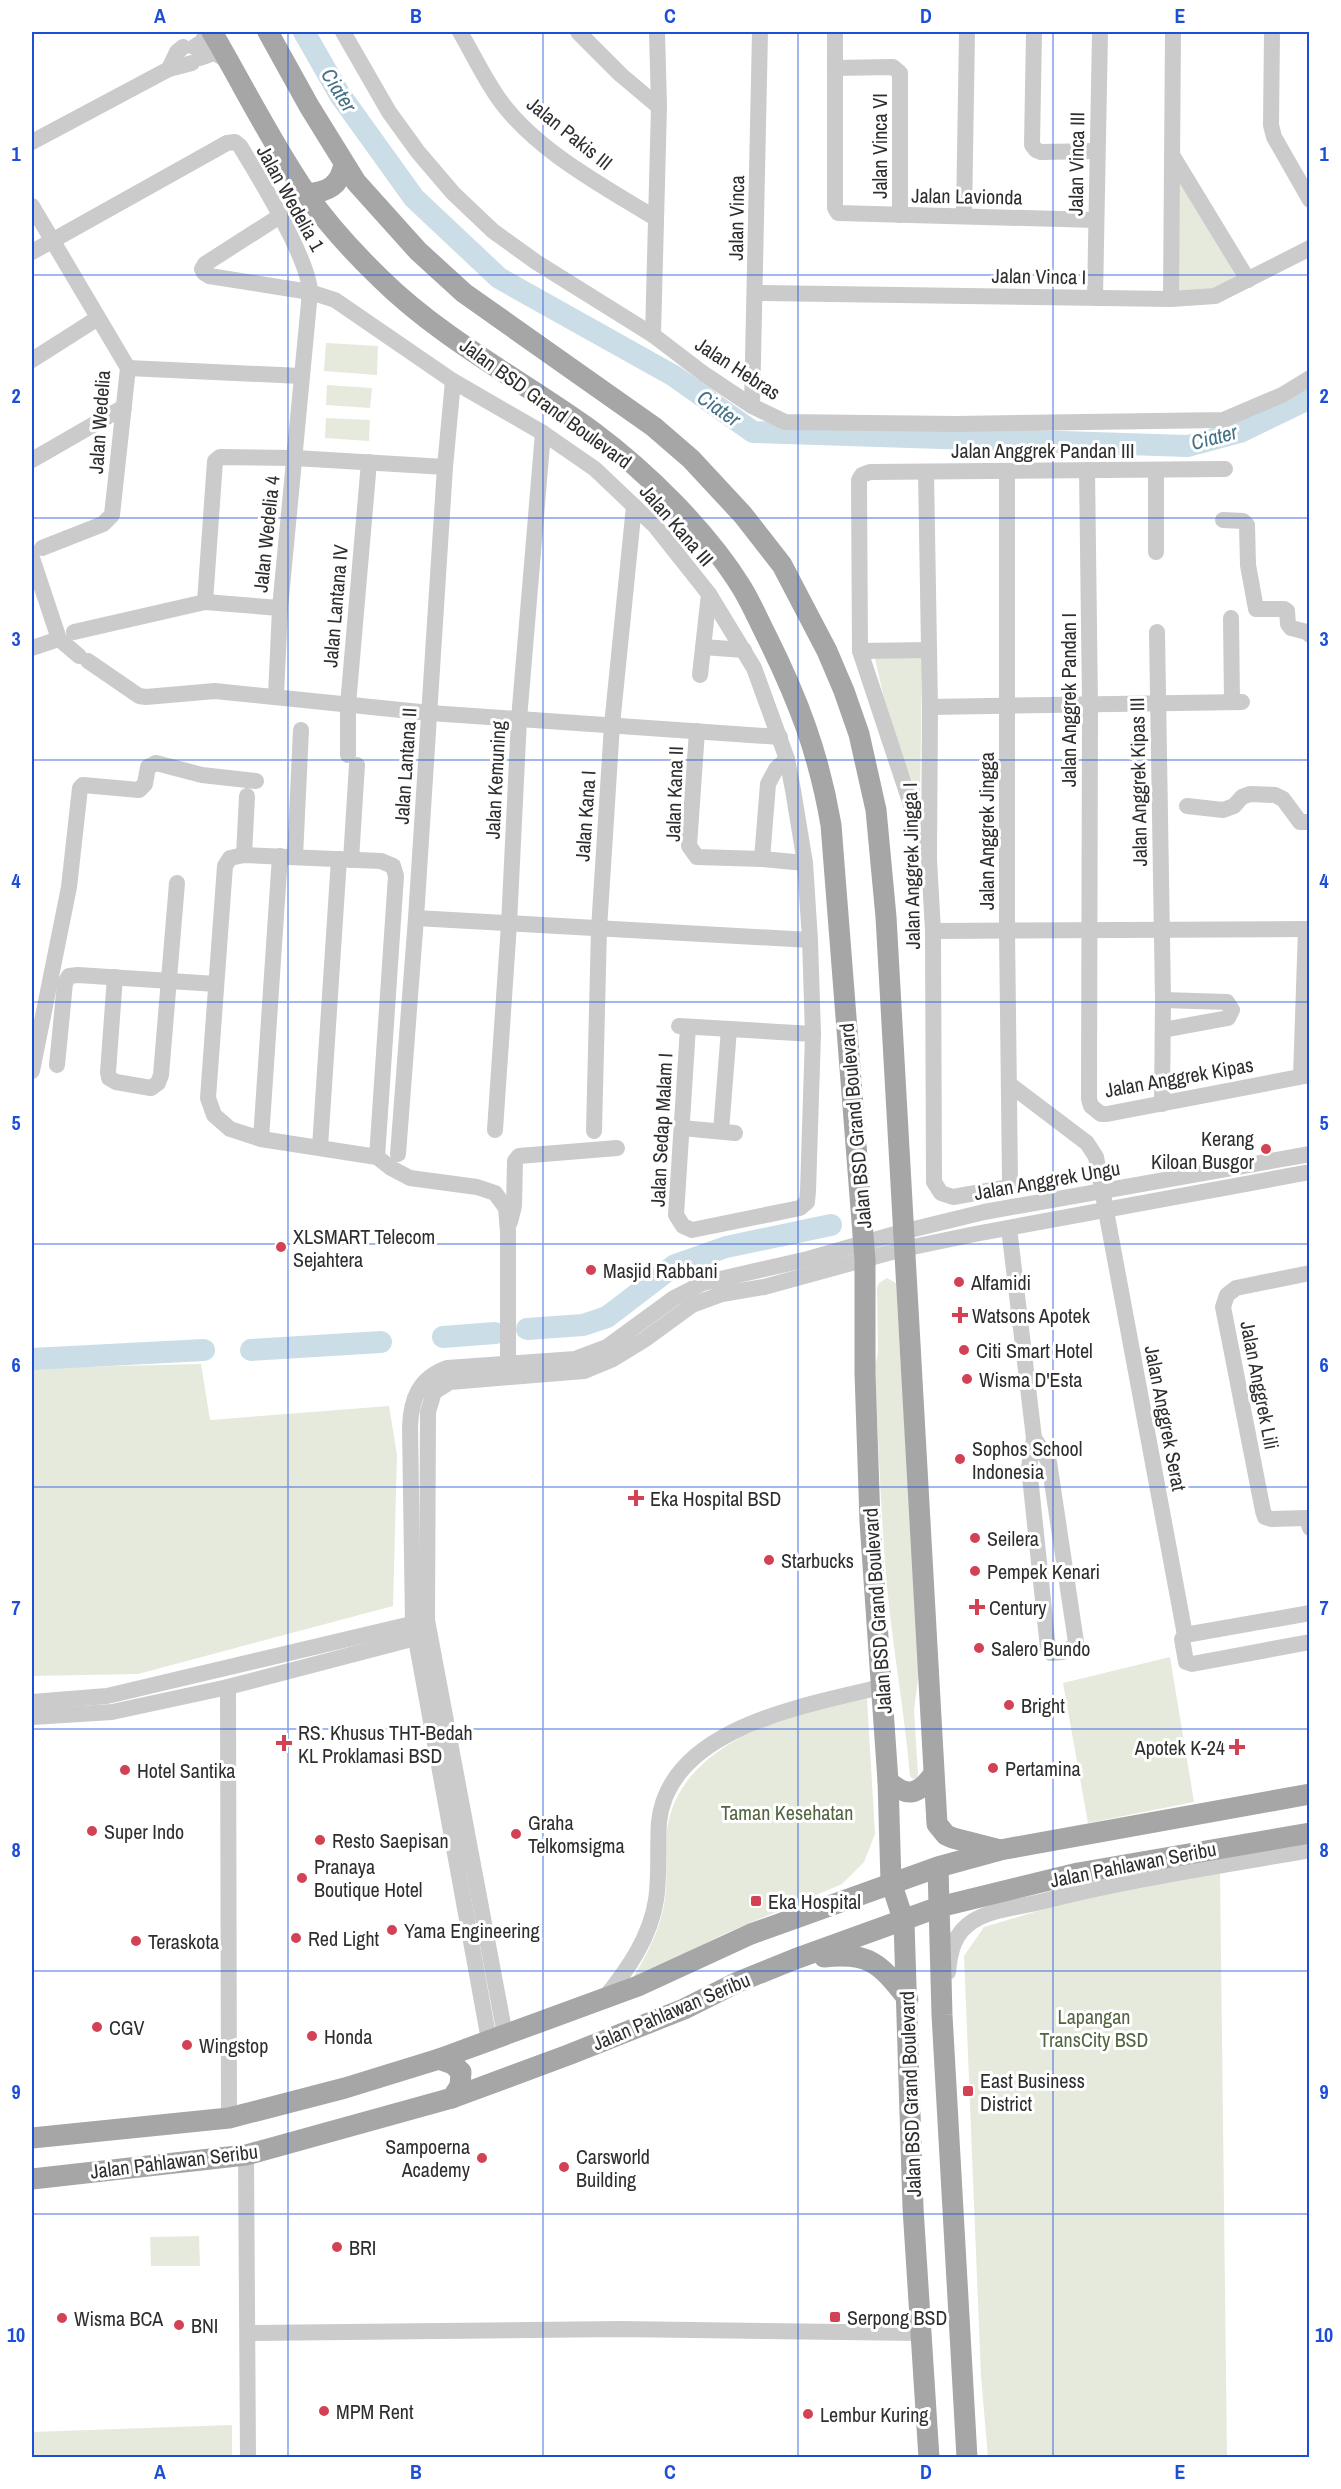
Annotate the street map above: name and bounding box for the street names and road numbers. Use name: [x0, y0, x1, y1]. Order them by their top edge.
street label: Jalan Pakis III: [521, 90, 619, 176]
street label: Jalan Vinca VI: [866, 93, 893, 199]
street label: Jalan Vinca III: [1062, 112, 1090, 216]
street label: Jalan Wedelia 1: [251, 140, 331, 256]
street label: Jalan Vinca: [722, 175, 750, 261]
street label: Jalan Lavionda: [911, 182, 1023, 210]
street label: Jalan Vinca I: [991, 262, 1087, 290]
street label: Jalan Hebras: [690, 330, 786, 406]
street label: Jalan BSD Grand Boulevard: [455, 332, 637, 474]
street label: Jalan Wedelia: [82, 369, 116, 475]
street label: Jalan Anggrek Pandan III: [951, 437, 1135, 464]
street label: Jalan Wedelia 4: [246, 474, 286, 594]
street label: Jalan Kana III: [634, 478, 720, 572]
street label: Jalan Lantana IV: [316, 543, 354, 668]
street label: Jalan Anggrek Pandan I: [1055, 613, 1082, 787]
street label: Jalan Anggrek Kipas III: [1123, 697, 1153, 867]
street label: Jalan Lantana II: [387, 707, 423, 825]
street label: Jalan Kemuning: [478, 720, 512, 840]
street label: Jalan Kana II: [659, 746, 689, 842]
street label: Jalan Anggrek Jingga: [973, 752, 1000, 910]
street label: Jalan Kana I: [568, 770, 602, 862]
street label: Jalan Anggrek Jingga I: [896, 782, 926, 950]
street label: Jalan BSD Grand Boulevard: [833, 1022, 877, 1230]
street label: Jalan Anggrek Kipas: [1103, 1051, 1255, 1103]
street label: Jalan Sedap Malam I: [643, 1052, 679, 1208]
street label: Jalan Anggrek Ungu: [972, 1154, 1122, 1206]
street label: Jalan Anggrek Lili: [1234, 1318, 1286, 1452]
street label: Jalan Anggrek Serat: [1139, 1343, 1193, 1493]
street label: Jalan BSD Grand Boulevard: [856, 1507, 898, 1715]
street label: Jalan Pahlawan Seribu: [1048, 1835, 1218, 1893]
street label: Jalan Pahlawan Seribu: [588, 1966, 754, 2056]
street label: Jalan BSD Grand Boulevard: [893, 1991, 927, 2197]
street label: Jalan Pahlawan Seribu: [89, 2137, 259, 2185]

